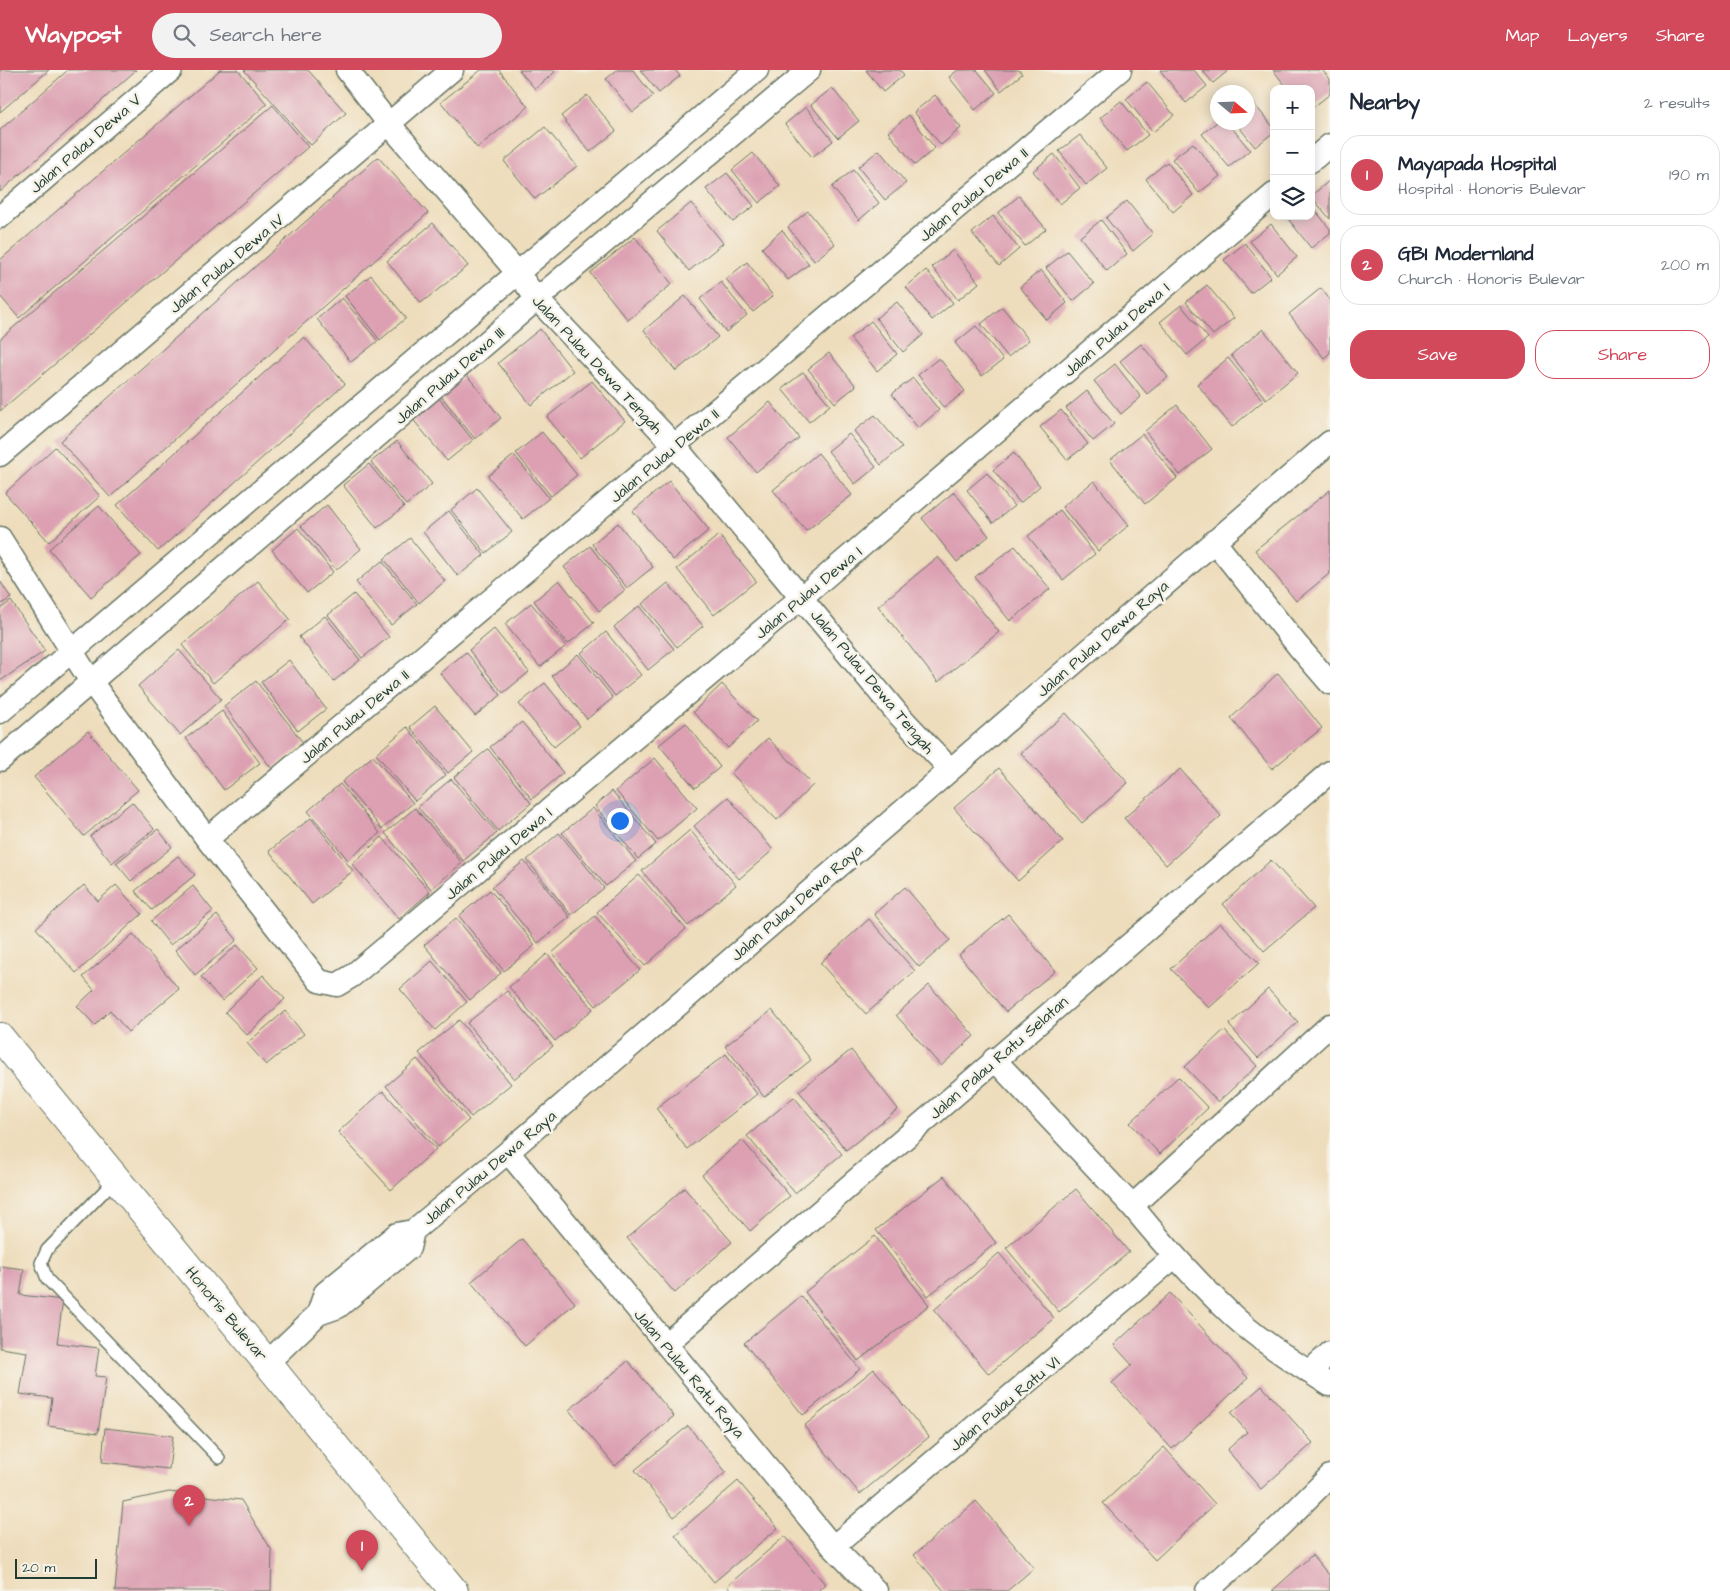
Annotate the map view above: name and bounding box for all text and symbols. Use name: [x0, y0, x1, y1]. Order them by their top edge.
search box: [152, 13, 502, 58]
text: Waypost: [25, 18, 122, 52]
icon: search: [170, 21, 198, 49]
text: Search here: [210, 22, 322, 49]
text: Map: [1505, 23, 1539, 48]
text: Layers: [1567, 23, 1628, 48]
text: Share: [1656, 23, 1705, 48]
north arrow: [1210, 85, 1255, 130]
map controls: [1270, 85, 1315, 220]
button: +: [1270, 85, 1315, 130]
text: Nearby: [1350, 88, 1420, 117]
street label: Jalan Palau Dewa V: [25, 89, 146, 199]
text: 2 results: [1644, 92, 1710, 114]
button: −: [1270, 130, 1315, 175]
street label: Jalan Pulau Dewa II: [914, 142, 1033, 247]
text: Mayapada Hospital: [1398, 151, 1556, 178]
text: 1: [1366, 164, 1368, 186]
text: 190 m: [1669, 164, 1709, 186]
button: layers: [1270, 175, 1315, 220]
text: Hospital · Honoris Bulevar: [1398, 178, 1586, 200]
street label: Jalan Pulau Dewa IV: [164, 209, 289, 319]
text: GBI Modernland: [1398, 241, 1533, 268]
text: 2: [1362, 254, 1372, 276]
text: 200 m: [1661, 254, 1709, 276]
text: Church · Honoris Bulevar: [1398, 268, 1585, 290]
street label: Jalan Pulau Dewa I: [1059, 277, 1174, 382]
street label: Jalan Pulau Dewa Tengah: [526, 290, 668, 440]
street label: Jalan Pulau Dewa III: [390, 322, 509, 430]
button: Save: [1350, 330, 1525, 379]
button: Share: [1535, 330, 1710, 379]
street label: Jalan Pulau Dewa II: [605, 403, 724, 508]
street label: Jalan Pulau Dewa I: [750, 541, 867, 644]
street label: Jalan Pulau Dewa Raya: [1032, 575, 1174, 703]
street label: Jalan Pulau Dewa Tengah: [804, 605, 939, 759]
street label: Jalan Pulau Dewa II: [295, 664, 414, 769]
street label: Jalan Pulau Dewa I: [440, 802, 557, 905]
your location: [607, 808, 633, 834]
street label: Jalan Pulau Dewa Raya: [726, 839, 868, 967]
street label: Jalan Palau Ratu Selatan: [924, 991, 1073, 1124]
street label: Jalan Pulau Dewa Raya: [418, 1105, 562, 1231]
street label: Honoris Bulevar: [180, 1262, 272, 1366]
street label: Jalan Pulau Ratu Raya: [628, 1304, 750, 1443]
street label: Jalan Pulau Ratu VI: [945, 1351, 1065, 1457]
pin: 2: [173, 1485, 205, 1526]
pin: 1: [346, 1530, 378, 1571]
scale bar: [15, 1556, 98, 1579]
text: 20 m: [22, 1558, 55, 1578]

